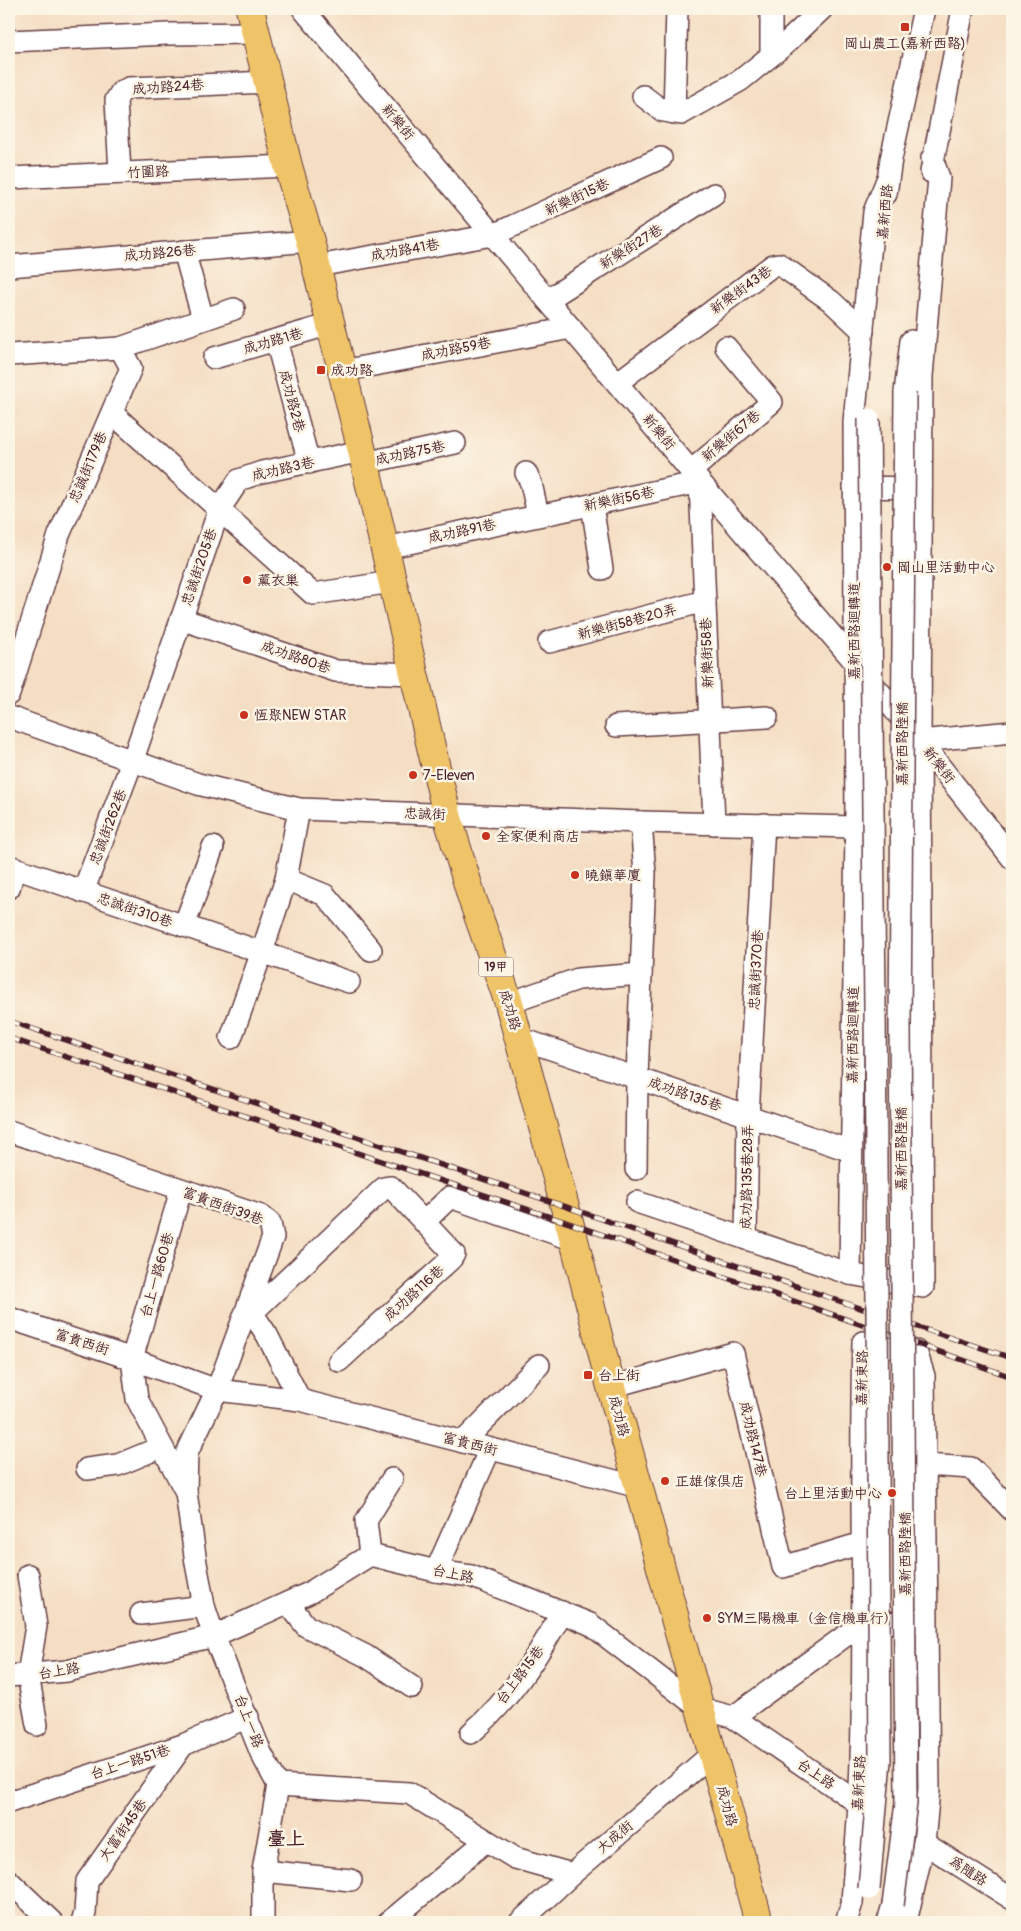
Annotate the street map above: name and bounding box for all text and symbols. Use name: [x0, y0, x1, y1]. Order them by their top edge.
marker: 岡山農工(嘉新西路): [899, 21, 911, 33]
place label: 岡山農工(嘉新西路): [844, 35, 966, 52]
street label: 成功路24巷: [132, 76, 205, 98]
street label: 新樂街: [378, 100, 418, 144]
street label: 竹圍路: [127, 162, 169, 182]
street label: 新樂街15巷: [542, 174, 613, 219]
street label: 嘉新西路: [874, 183, 896, 241]
street label: 新樂街27巷: [596, 220, 667, 273]
street label: 成功路41巷: [369, 235, 442, 264]
street label: 成功路26巷: [123, 241, 198, 265]
street label: 新樂街43巷: [707, 261, 776, 318]
street label: 成功路1巷: [241, 324, 306, 358]
street label: 成功路59巷: [420, 334, 493, 364]
place label: 成功路: [331, 362, 373, 379]
marker: 成功路: [315, 364, 327, 376]
street label: 成功路2巷: [276, 368, 309, 435]
street label: 新樂街67巷: [698, 406, 765, 465]
street label: 新樂街: [639, 410, 679, 454]
street label: 忠誠街179巷: [65, 428, 111, 505]
street label: 成功路75巷: [374, 437, 447, 469]
street label: 成功路3巷: [250, 453, 317, 484]
street label: 新樂街56巷: [582, 483, 657, 515]
street label: 成功路91巷: [427, 515, 498, 546]
street label: 忠誠街205巷: [178, 525, 221, 608]
place label: 岡山里活動中心: [897, 559, 995, 576]
marker: 岡山里活動中心: [881, 561, 893, 573]
place label: 薰衣巢: [257, 572, 299, 589]
marker: 薰衣巢: [241, 574, 253, 586]
street label: 嘉新西路迴轉道: [846, 582, 863, 680]
street label: 新樂街58巷20弄: [576, 601, 678, 643]
street label: 新樂街58巷: [697, 616, 717, 689]
street label: 成功路80巷: [259, 637, 334, 677]
street label: 嘉新西路陸橋: [894, 702, 911, 786]
place label: 恆聚NEW STAR: [254, 707, 346, 724]
marker: 恆聚NEW STAR: [238, 709, 250, 721]
street label: 新樂街: [919, 743, 959, 787]
place label: 7-Eleven: [423, 767, 475, 784]
marker: 7-Eleven: [407, 769, 419, 781]
street label: 忠誠街262巷: [86, 786, 131, 867]
street label: 忠誠街: [404, 805, 446, 823]
place label: 全家便利商店: [496, 828, 580, 845]
marker: 全家便利商店: [480, 830, 492, 842]
place label: 曉鎮華廈: [585, 867, 641, 884]
marker: 曉鎮華廈: [569, 869, 581, 881]
street label: 忠誠街310巷: [95, 889, 176, 931]
street label: 忠誠街370巷: [745, 928, 767, 1011]
road number: 19甲: [478, 958, 514, 976]
street label: 嘉新西路迴轉道: [844, 986, 862, 1084]
street label: 成功路: [496, 987, 524, 1033]
street label: 成功路135巷: [646, 1073, 725, 1115]
street label: 嘉新西路陸橋: [893, 1107, 910, 1191]
street label: 成功路135巷28弄: [738, 1124, 756, 1230]
street label: 富貴西街39巷: [180, 1183, 267, 1229]
street label: 台上一路60巷: [137, 1230, 178, 1320]
street label: 成功路116巷: [380, 1261, 448, 1324]
street label: 富貴西街: [53, 1325, 111, 1359]
street label: 嘉新東路: [853, 1350, 871, 1406]
place label: 台上街: [598, 1367, 640, 1384]
marker: 台上街: [582, 1369, 594, 1381]
street label: 成功路: [605, 1394, 633, 1438]
street label: 成功路147巷: [736, 1400, 770, 1479]
street label: 富貴西街: [441, 1429, 499, 1459]
place label: 正雄傢俱店: [675, 1473, 745, 1490]
marker: 正雄傢俱店: [659, 1475, 671, 1487]
place label: 台上里活動中心: [784, 1485, 882, 1502]
marker: 台上里活動中心: [886, 1487, 898, 1499]
street label: 嘉新西路陸橋: [897, 1512, 914, 1596]
street label: 台上路: [431, 1561, 475, 1587]
place label: SYM三陽機車（金信機車行）: [717, 1610, 897, 1627]
marker: SYM三陽機車（金信機車行）: [701, 1612, 713, 1624]
street label: 台上路15巷: [492, 1642, 548, 1708]
street label: 台上路: [37, 1659, 81, 1683]
street label: 台上一路: [231, 1692, 267, 1750]
street label: 台上一路51巷: [88, 1741, 173, 1783]
street label: 台上路: [794, 1755, 838, 1793]
street label: 嘉新東路: [849, 1755, 869, 1811]
street label: 成功路: [713, 1784, 741, 1828]
street label: 大富街45巷: [95, 1795, 151, 1864]
street label: 大成街: [593, 1817, 637, 1857]
district label: 臺上: [267, 1827, 305, 1851]
street label: 為隨路: [946, 1852, 990, 1890]

